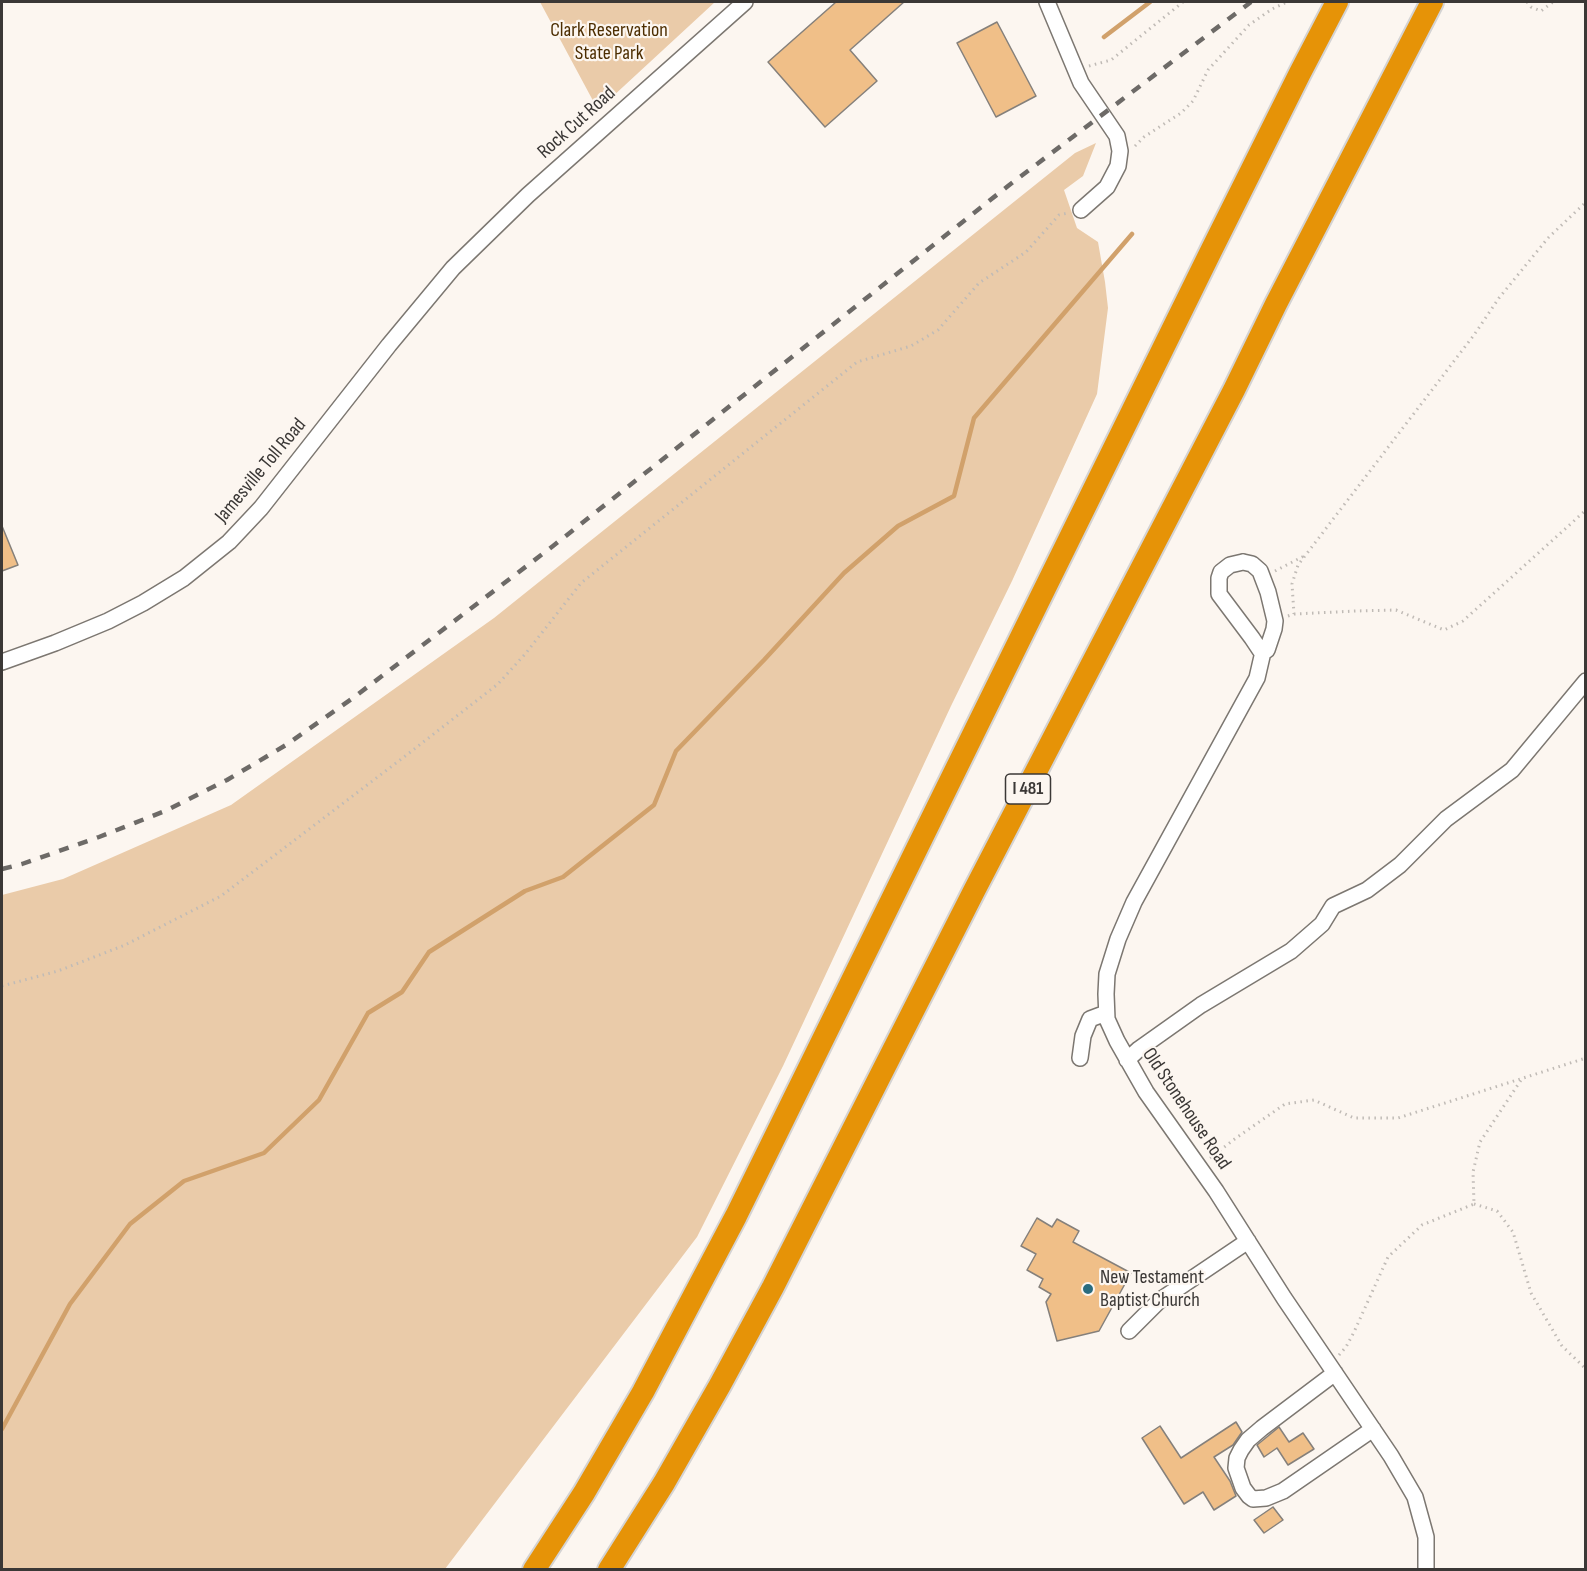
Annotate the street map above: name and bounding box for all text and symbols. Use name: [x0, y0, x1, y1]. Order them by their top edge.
park label: Clark Reservation State Park: [550, 19, 668, 66]
street label: Rock Cut Road: [533, 82, 621, 164]
street label: Jamesville Toll Road: [210, 414, 312, 528]
road number: I 481: [1006, 774, 1050, 804]
street label: Old Stonehouse Road: [1137, 1044, 1235, 1174]
place label: New Testament Baptist Church: [1100, 1266, 1204, 1313]
marker: New Testament Baptist Church: [1081, 1282, 1095, 1296]

